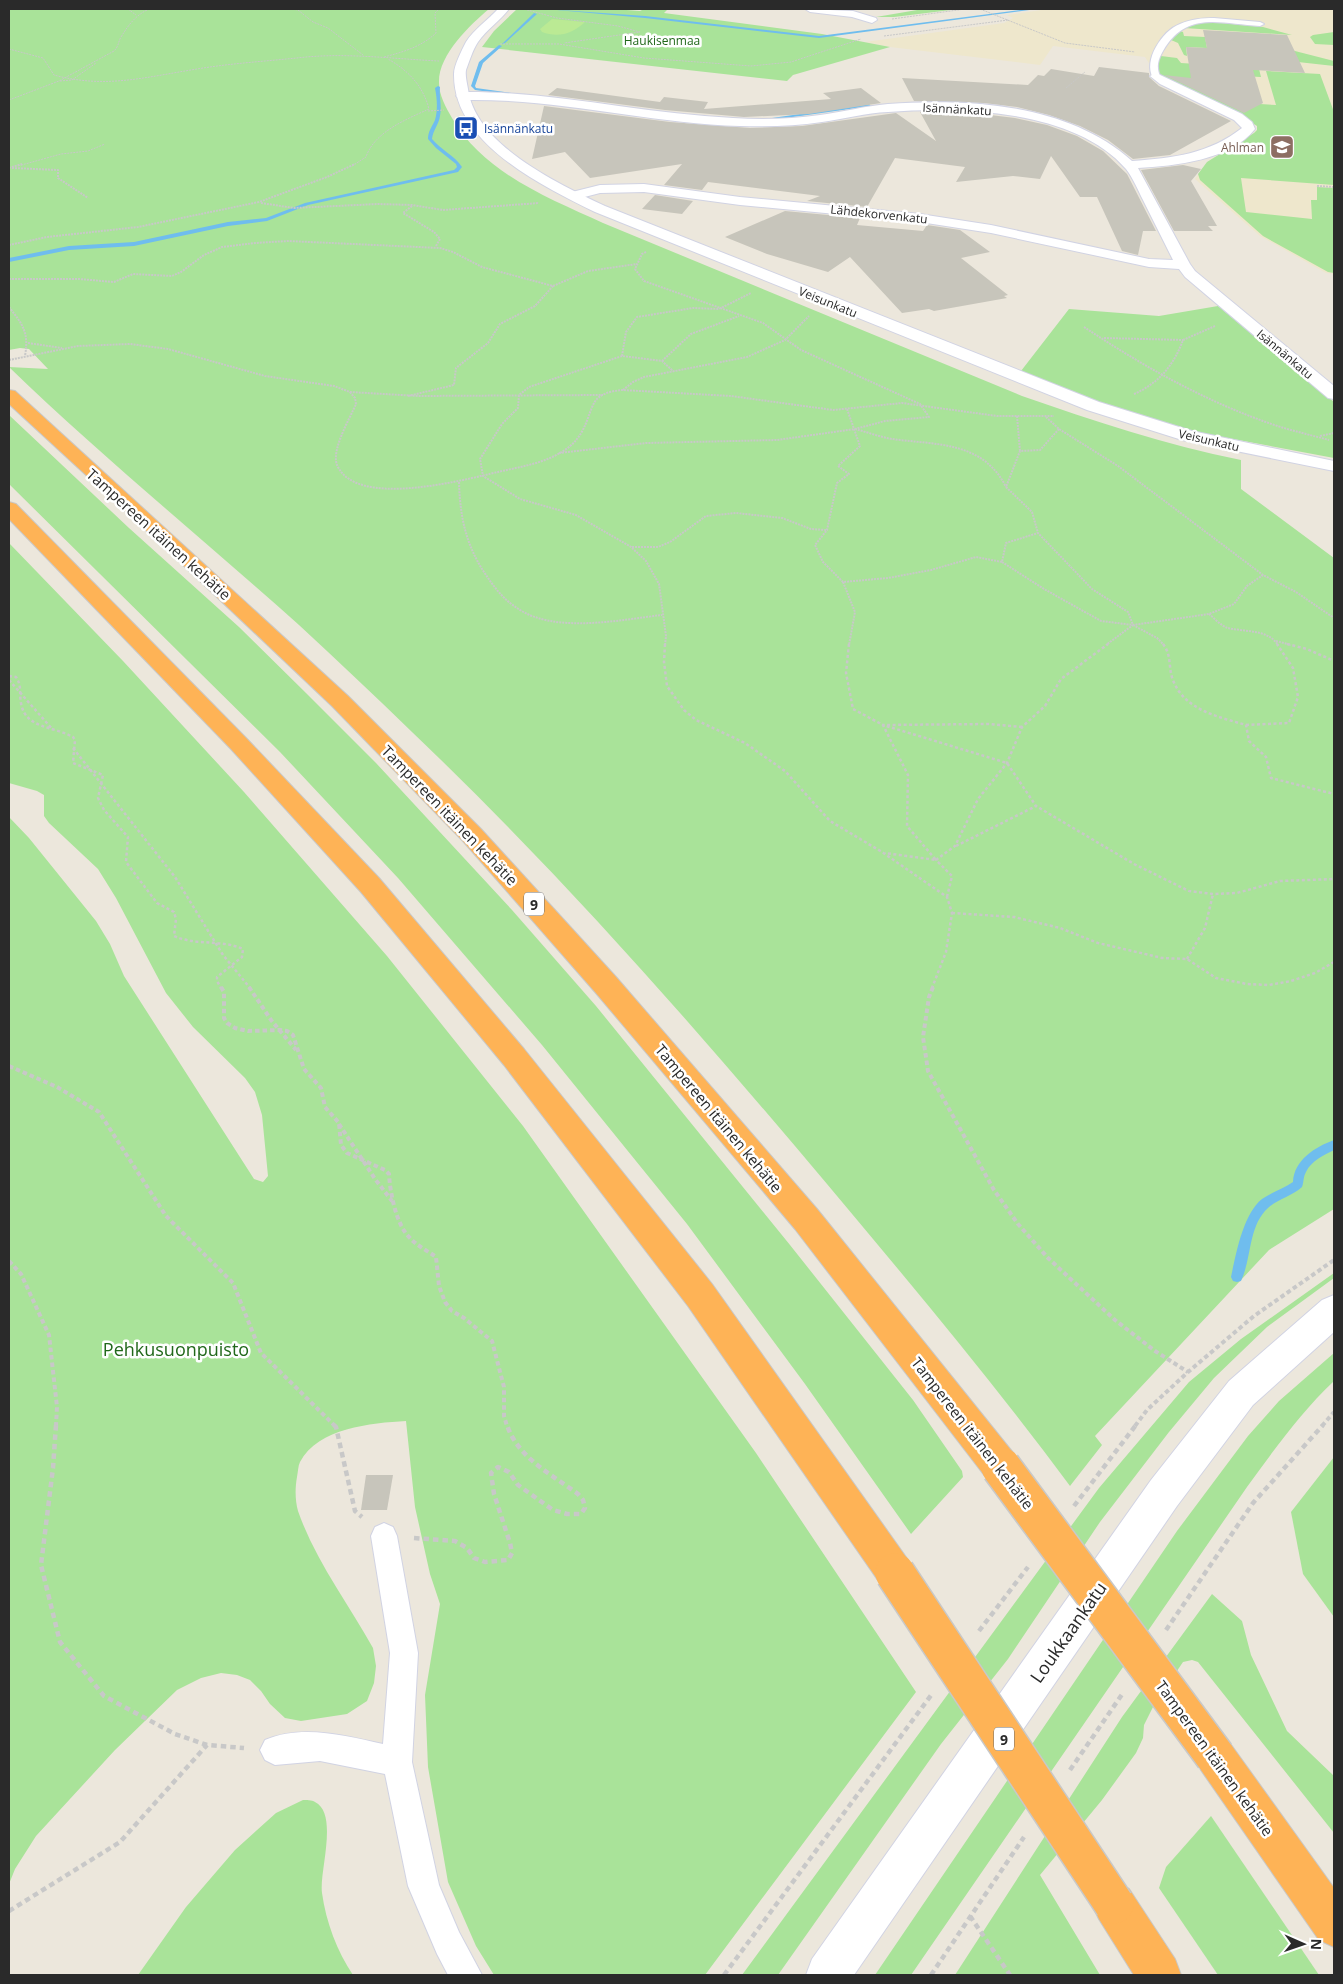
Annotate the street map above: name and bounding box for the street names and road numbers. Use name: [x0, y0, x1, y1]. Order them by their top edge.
street label: Isännänkatu: [922, 99, 992, 119]
street label: Lähdekorvenkatu: [830, 200, 928, 228]
street label: Veisunkatu: [796, 283, 860, 321]
street label: Isännänkatu: [1253, 325, 1317, 383]
street label: Veisunkatu: [1177, 425, 1241, 455]
street label: Tampereen itäinen kehätie: [83, 464, 235, 604]
street label: Tampereen itäinen kehätie: [378, 741, 522, 889]
road number: 9: [524, 892, 544, 916]
street label: Tampereen itäinen kehätie: [651, 1040, 787, 1196]
street label: Tampereen itäinen kehätie: [907, 1353, 1039, 1513]
street label: Loukkaankatu: [1024, 1577, 1112, 1687]
street label: Tampereen itäinen kehätie: [1152, 1676, 1278, 1840]
road number: 9: [994, 1728, 1014, 1750]

